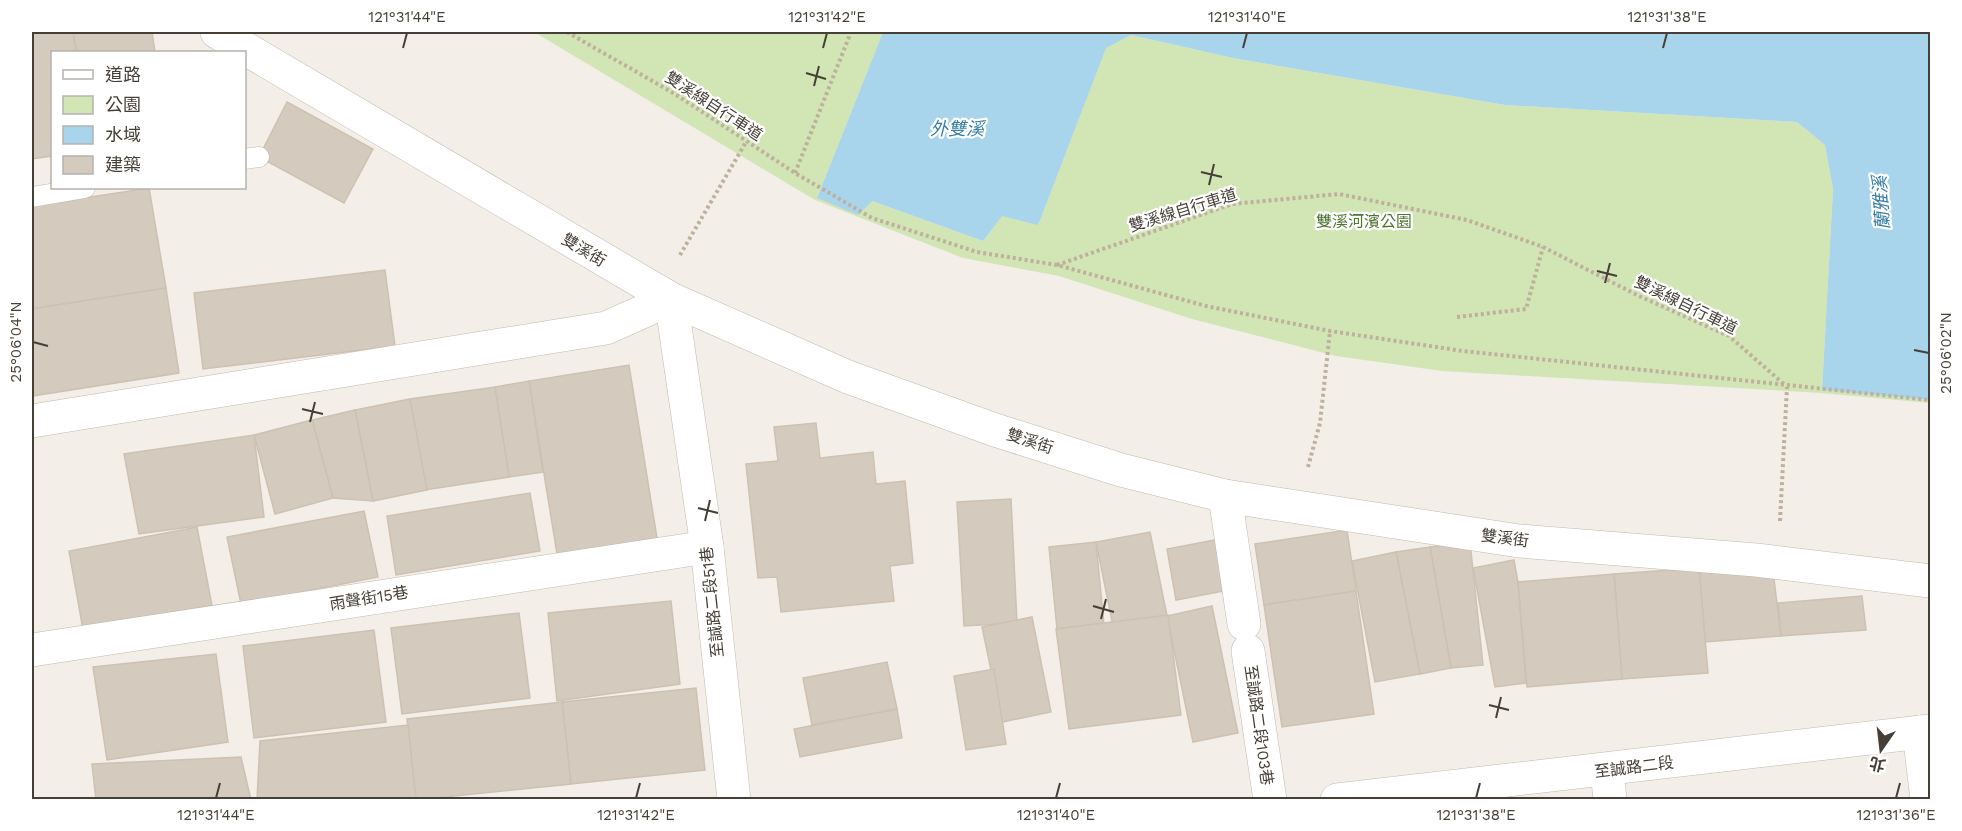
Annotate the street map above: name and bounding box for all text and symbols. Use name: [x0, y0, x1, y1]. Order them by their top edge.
text: 121°31'44"E: [368, 8, 446, 26]
text: 121°31'42"E: [788, 8, 866, 26]
text: 121°31'40"E: [1208, 8, 1286, 26]
text: 121°31'38"E: [1627, 8, 1707, 26]
legend: [51, 51, 246, 189]
text: 道路: [105, 64, 141, 85]
street label: 雙溪線自行車道: [662, 68, 766, 144]
text: 公園: [105, 94, 141, 115]
water label: 外雙溪: [930, 118, 987, 139]
text: 水域: [105, 124, 141, 145]
text: 建築: [105, 154, 141, 175]
water label: 蘭雅溪: [1868, 172, 1893, 231]
street label: 雙溪線自行車道: [1127, 185, 1239, 235]
park label: 雙溪河濱公園: [1316, 212, 1412, 231]
street label: 雙溪街: [559, 229, 609, 271]
street label: 雙溪線自行車道: [1631, 272, 1741, 338]
text: 25°06'04"N: [7, 301, 25, 383]
text: 25°06'02"N: [1937, 312, 1955, 394]
street label: 雙溪街: [1004, 425, 1056, 457]
street label: 雙溪街: [1480, 526, 1530, 550]
street label: 至誠路二段51巷: [697, 546, 727, 658]
street label: 雨聲街15巷: [328, 582, 410, 614]
street label: 至誠路二段103巷: [1241, 664, 1277, 786]
north arrow: [1851, 720, 1911, 780]
street label: 至誠路二段: [1593, 753, 1675, 781]
text: 北: [1867, 753, 1888, 775]
text: 121°31'44"E: [177, 806, 255, 824]
text: 121°31'42"E: [597, 806, 675, 824]
text: 121°31'40"E: [1017, 806, 1095, 824]
text: 121°31'38"E: [1436, 806, 1516, 824]
text: 121°31'36"E: [1857, 806, 1935, 824]

